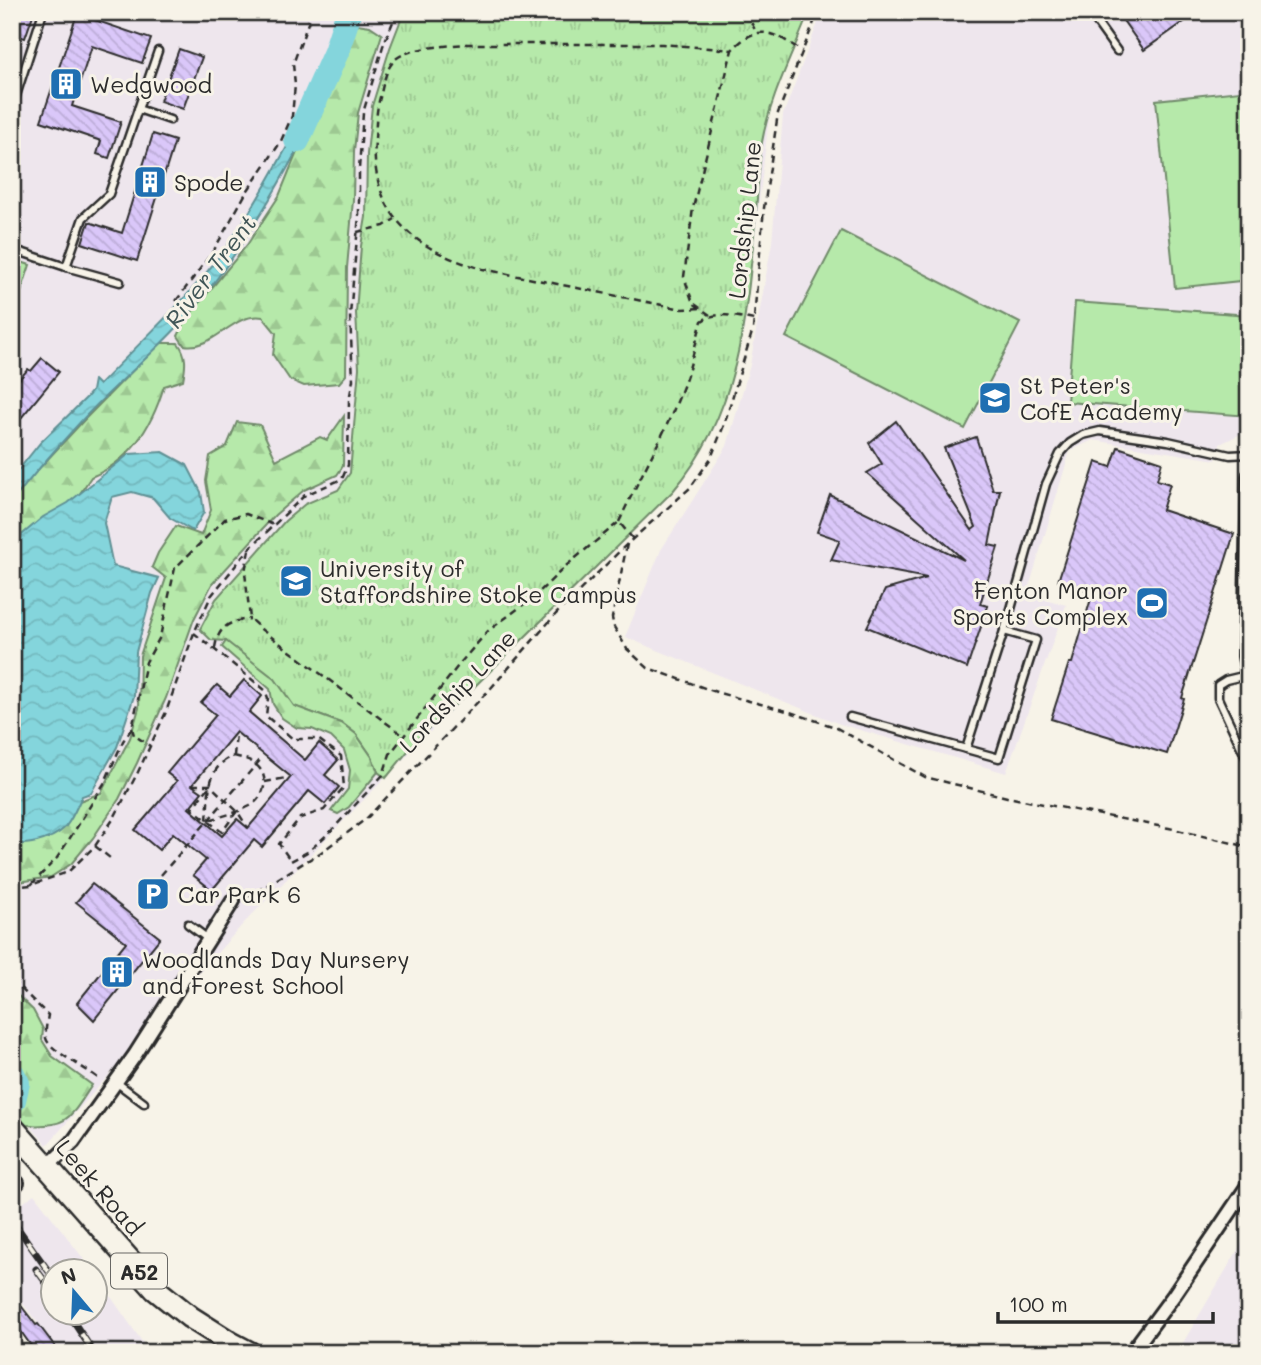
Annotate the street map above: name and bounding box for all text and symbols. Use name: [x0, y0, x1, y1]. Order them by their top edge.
building icon: Wedgwood: [47, 65, 85, 103]
place label: Wedgwood: [90, 69, 212, 99]
street label: Lordship Lane: [721, 140, 767, 300]
building icon: Spode: [131, 163, 169, 201]
place label: Spode: [174, 167, 244, 197]
water label: River Trent: [157, 208, 263, 334]
place label: St Peter's CofE Academy: [1020, 370, 1182, 426]
school or university icon: St Peter's CofE Academy: [976, 379, 1014, 417]
place label: University of Staffordshire Stoke Campus: [320, 553, 637, 609]
school or university icon: University of Staffordshire Stoke Campus: [277, 562, 315, 600]
place label: Fenton Manor Sports Complex: [953, 575, 1128, 631]
sports icon: Fenton Manor Sports Complex: [1133, 584, 1171, 622]
street label: Lordship Lane: [392, 623, 522, 759]
parking icon: Car Park 6: [134, 875, 172, 913]
place label: Car Park 6: [178, 879, 301, 909]
place label: Woodlands Day Nursery and Forest School: [142, 944, 410, 1000]
building icon: Woodlands Day Nursery and Forest School: [98, 953, 136, 991]
street label: Leek Road: [50, 1133, 150, 1241]
road number: A52: [111, 1254, 167, 1288]
north arrow: [38, 1256, 108, 1326]
text: N: [57, 1261, 79, 1290]
scale bar: [998, 1281, 1214, 1325]
text: 100 m: [1009, 1290, 1068, 1317]

